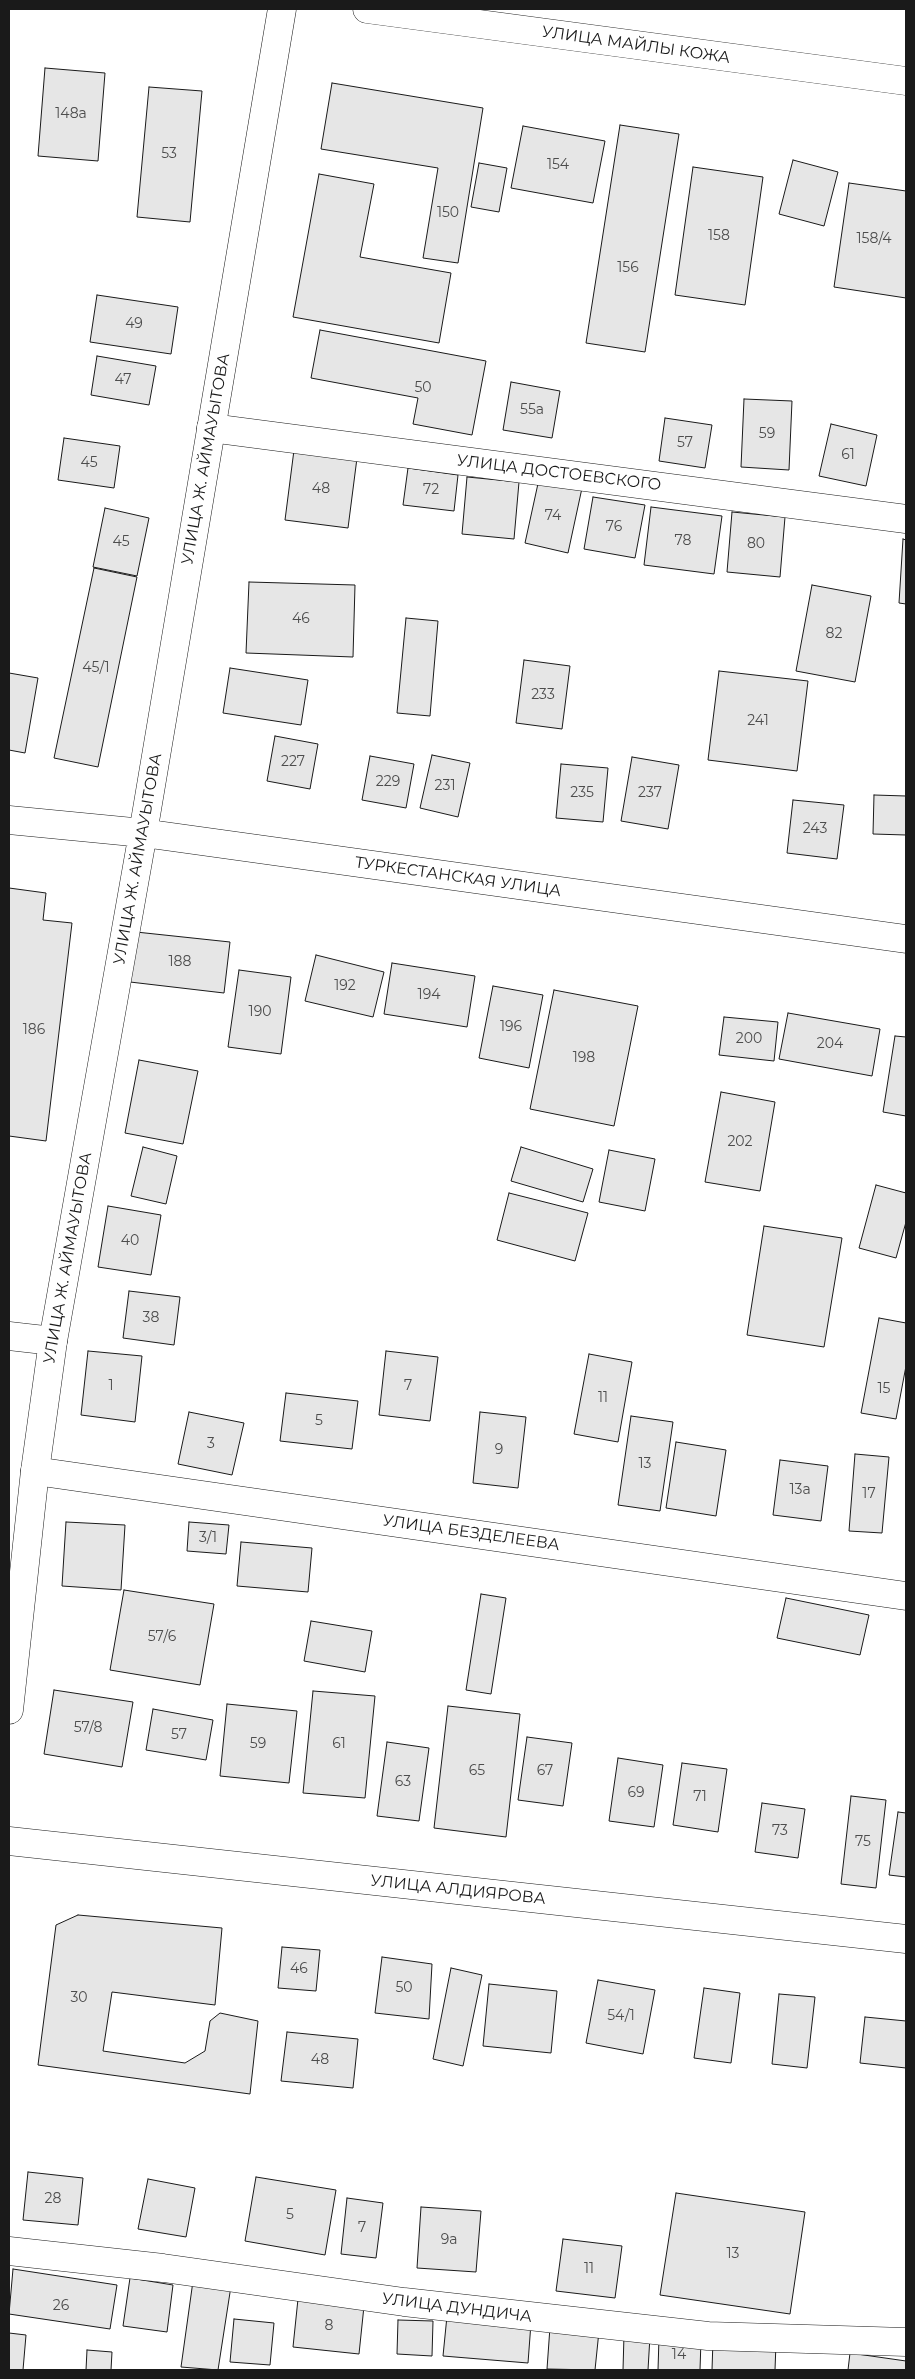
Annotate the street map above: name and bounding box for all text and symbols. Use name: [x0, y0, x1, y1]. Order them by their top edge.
street label: УЛИЦА МАЙЛЫ КОЖА: [541, 22, 731, 68]
house number: 148а: [55, 106, 87, 122]
house number: 53: [161, 146, 177, 162]
house number: 154: [547, 157, 569, 173]
house number: 150: [437, 205, 459, 221]
house number: 158: [708, 228, 730, 244]
house number: 158/4: [857, 231, 891, 247]
house number: 156: [617, 260, 639, 276]
house number: 49: [125, 316, 143, 332]
street label: УЛИЦА Ж. АЙМАУЫТОВА: [178, 352, 234, 566]
house number: 47: [115, 372, 131, 388]
house number: 50: [414, 380, 432, 396]
house number: 55а: [520, 402, 544, 418]
house number: 59: [759, 426, 775, 442]
house number: 57: [677, 435, 693, 451]
house number: 61: [841, 447, 855, 463]
street label: УЛИЦА ДОСТОЕВСКОГО: [456, 451, 662, 495]
house number: 45: [80, 455, 98, 471]
house number: 48: [312, 481, 330, 497]
house number: 72: [423, 482, 439, 498]
house number: 74: [545, 508, 561, 524]
house number: 76: [606, 519, 622, 535]
house number: 78: [675, 533, 691, 549]
house number: 45: [112, 534, 130, 550]
house number: 80: [747, 536, 765, 552]
house number: 46: [292, 611, 310, 627]
house number: 82: [826, 626, 842, 642]
house number: 45/1: [82, 660, 110, 676]
house number: 233: [531, 687, 555, 703]
house number: 241: [747, 713, 769, 729]
street label: УЛИЦА Ж. АЙМАУЫТОВА: [110, 752, 166, 966]
house number: 227: [281, 754, 305, 770]
house number: 229: [376, 774, 400, 790]
house number: 231: [435, 778, 455, 794]
house number: 235: [570, 785, 594, 801]
house number: 237: [638, 785, 662, 801]
house number: 243: [803, 821, 827, 837]
street label: ТУРКЕСТАНСКАЯ УЛИЦА: [354, 853, 562, 901]
house number: 188: [169, 954, 191, 970]
house number: 192: [334, 978, 356, 994]
house number: 194: [418, 987, 440, 1003]
house number: 190: [249, 1004, 271, 1020]
house number: 196: [500, 1019, 522, 1035]
house number: 186: [23, 1022, 45, 1038]
house number: 200: [736, 1031, 762, 1047]
house number: 204: [817, 1036, 843, 1052]
house number: 198: [573, 1050, 595, 1066]
house number: 202: [727, 1134, 753, 1150]
street label: УЛИЦА Ж. АЙМАУЫТОВА: [40, 1151, 96, 1365]
house number: 40: [121, 1233, 139, 1249]
house number: 38: [143, 1310, 159, 1326]
house number: 1: [108, 1378, 114, 1394]
house number: 7: [404, 1378, 412, 1394]
house number: 15: [878, 1381, 890, 1397]
house number: 11: [598, 1390, 608, 1406]
house number: 5: [315, 1413, 323, 1429]
house number: 3: [207, 1436, 215, 1452]
house number: 9: [495, 1442, 503, 1458]
house number: 13: [639, 1456, 651, 1472]
house number: 13а: [789, 1482, 811, 1498]
house number: 17: [862, 1486, 876, 1502]
street label: УЛИЦА БЕЗДЕЛЕЕВА: [381, 1511, 561, 1555]
house number: 3/1: [199, 1530, 217, 1546]
house number: 57/6: [148, 1629, 176, 1645]
house number: 57/8: [74, 1720, 102, 1736]
house number: 57: [171, 1727, 187, 1743]
house number: 59: [250, 1736, 266, 1752]
house number: 61: [332, 1736, 346, 1752]
house number: 65: [469, 1763, 485, 1779]
house number: 67: [537, 1763, 553, 1779]
house number: 63: [395, 1774, 411, 1790]
house number: 69: [627, 1785, 645, 1801]
house number: 71: [693, 1789, 707, 1805]
house number: 73: [772, 1823, 788, 1839]
house number: 75: [855, 1834, 871, 1850]
street label: УЛИЦА АЛДИЯРОВА: [370, 1871, 546, 1909]
house number: 46: [290, 1961, 308, 1977]
house number: 50: [395, 1980, 413, 1996]
house number: 30: [70, 1990, 88, 2006]
house number: 54/1: [607, 2008, 635, 2024]
house number: 48: [311, 2052, 329, 2068]
house number: 28: [45, 2191, 61, 2207]
house number: 5: [286, 2207, 294, 2223]
house number: 7: [358, 2220, 366, 2236]
house number: 9а: [441, 2232, 457, 2248]
house number: 13: [727, 2246, 739, 2262]
house number: 11: [584, 2261, 594, 2277]
street label: УЛИЦА ДУНДИЧА: [381, 2289, 533, 2327]
house number: 26: [53, 2298, 69, 2314]
house number: 8: [325, 2318, 333, 2334]
house number: 14: [672, 2347, 686, 2363]

